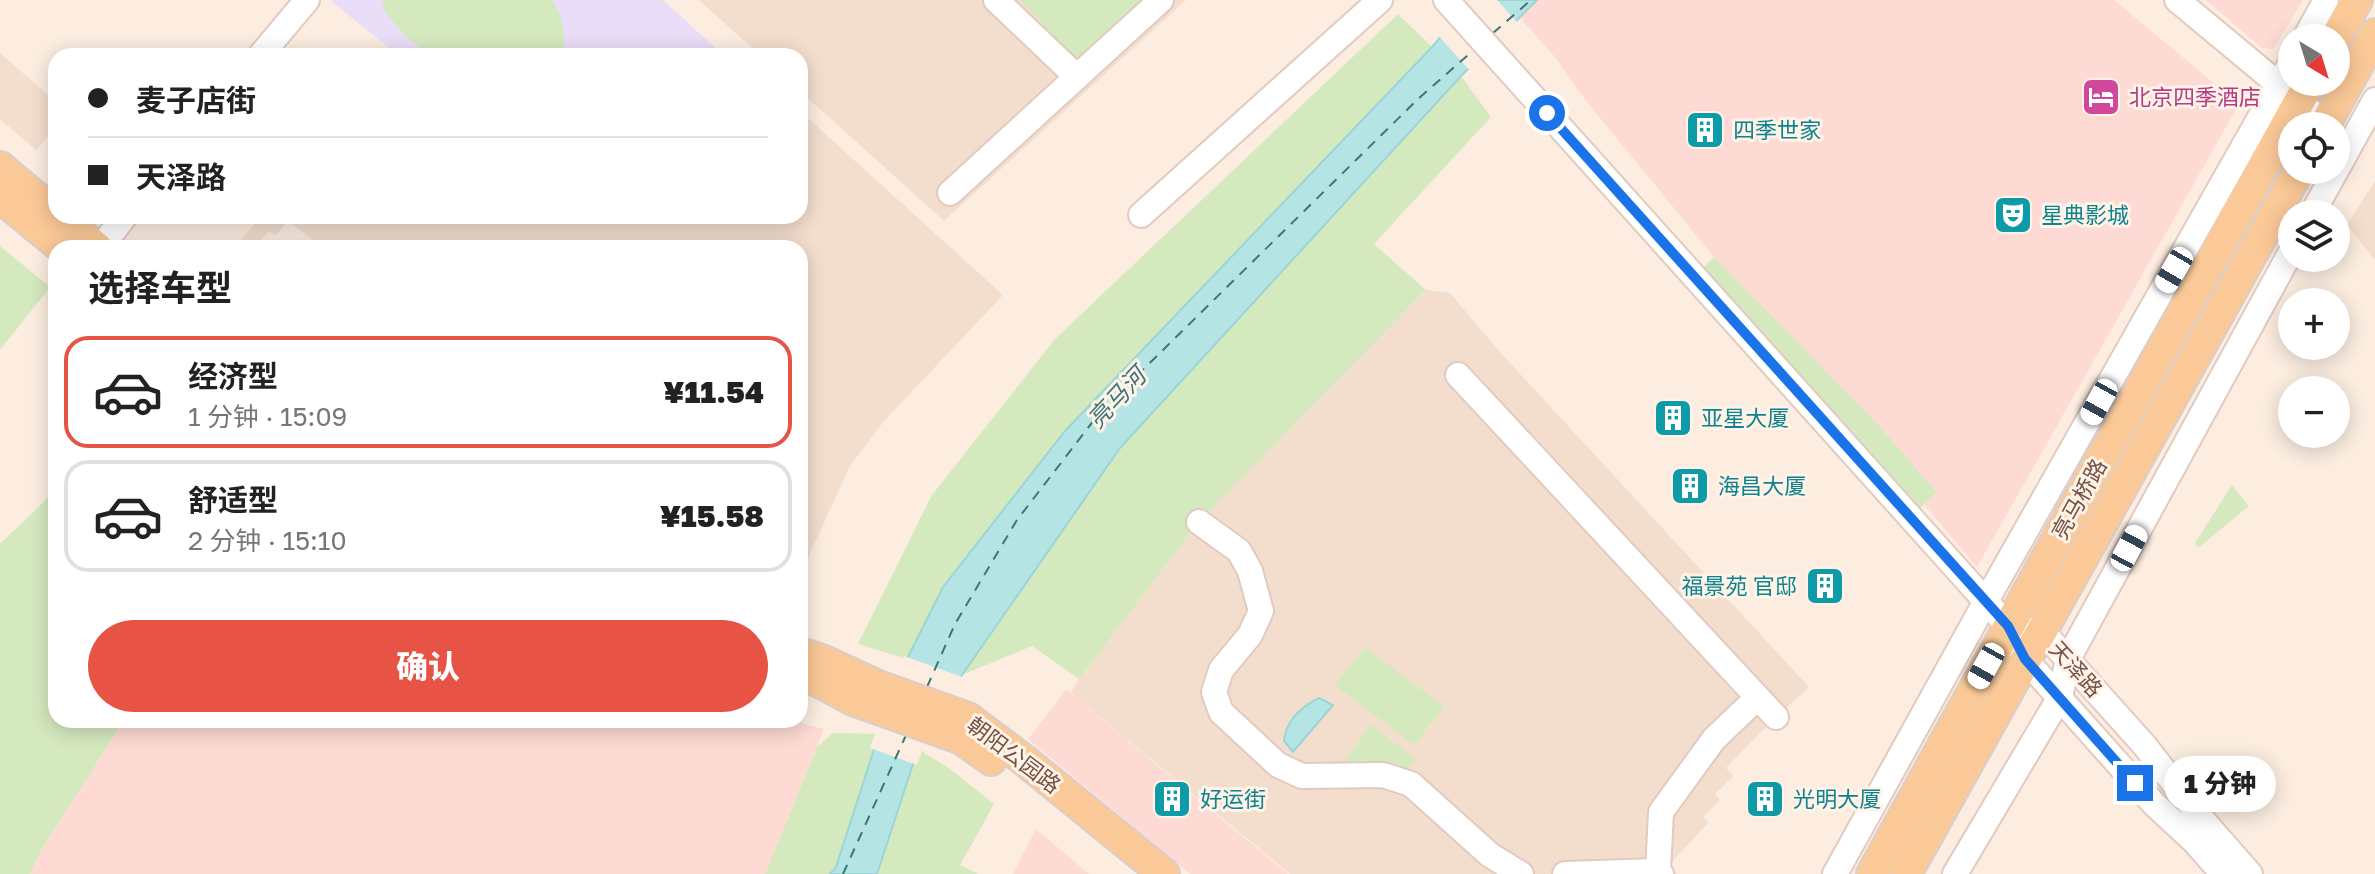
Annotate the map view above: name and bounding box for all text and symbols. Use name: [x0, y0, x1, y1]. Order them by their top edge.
north arrow: [2278, 24, 2350, 96]
map controls: [2278, 24, 2350, 448]
hotel icon: 北京四季酒店: [2080, 76, 2122, 118]
text: 麦子店街: [136, 82, 256, 118]
place label: 北京四季酒店: [2129, 83, 2261, 110]
route start: [1529, 95, 1565, 131]
building icon: 四季世家: [1684, 109, 1726, 151]
button: locate: [2278, 112, 2350, 184]
place label: 四季世家: [1733, 116, 1821, 143]
text: 天泽路: [136, 159, 226, 195]
theatre icon: 星典影城: [1992, 194, 2034, 236]
button: layers: [2278, 200, 2350, 272]
place label: 星典影城: [2041, 201, 2129, 228]
car: [2152, 243, 2196, 297]
text: 选择车型: [88, 266, 232, 309]
button: +: [2278, 288, 2350, 360]
icon: car: [92, 356, 164, 428]
text: 经济型: [188, 358, 278, 394]
water label: 亮马河: [1081, 358, 1154, 433]
text: ¥11.54: [663, 374, 764, 410]
car: [2077, 375, 2121, 429]
button: −: [2278, 376, 2350, 448]
building icon: 亚星大厦: [1652, 397, 1694, 439]
text: 1 分钟 · 15:09: [188, 401, 347, 432]
place label: 亚星大厦: [1701, 404, 1789, 431]
street label: 亮马桥路: [2045, 454, 2112, 544]
building icon: 海昌大厦: [1669, 465, 1711, 507]
place label: 海昌大厦: [1718, 472, 1806, 499]
icon: car: [92, 480, 164, 552]
text: 舒适型: [188, 482, 278, 518]
text: ¥15.58: [660, 498, 764, 534]
car: [2107, 521, 2151, 575]
text: 2 分钟 · 15:10: [188, 525, 347, 556]
building icon: 福景苑 官邸: [1804, 565, 1846, 607]
place label: 福景苑 官邸: [1681, 572, 1797, 599]
button: 确认: [88, 620, 768, 712]
street label: 天泽路: [2044, 635, 2108, 702]
car: [1964, 639, 2008, 693]
street label: 朝阳公园路: [962, 711, 1066, 798]
callout: 1 分钟: [2163, 755, 2275, 811]
route end: [2117, 765, 2153, 801]
text: 1 分钟: [2184, 768, 2256, 799]
building icon: 好运街: [1151, 778, 1193, 820]
building icon: 光明大厦: [1744, 778, 1786, 820]
place label: 好运街: [1200, 785, 1266, 812]
place label: 光明大厦: [1793, 785, 1881, 812]

